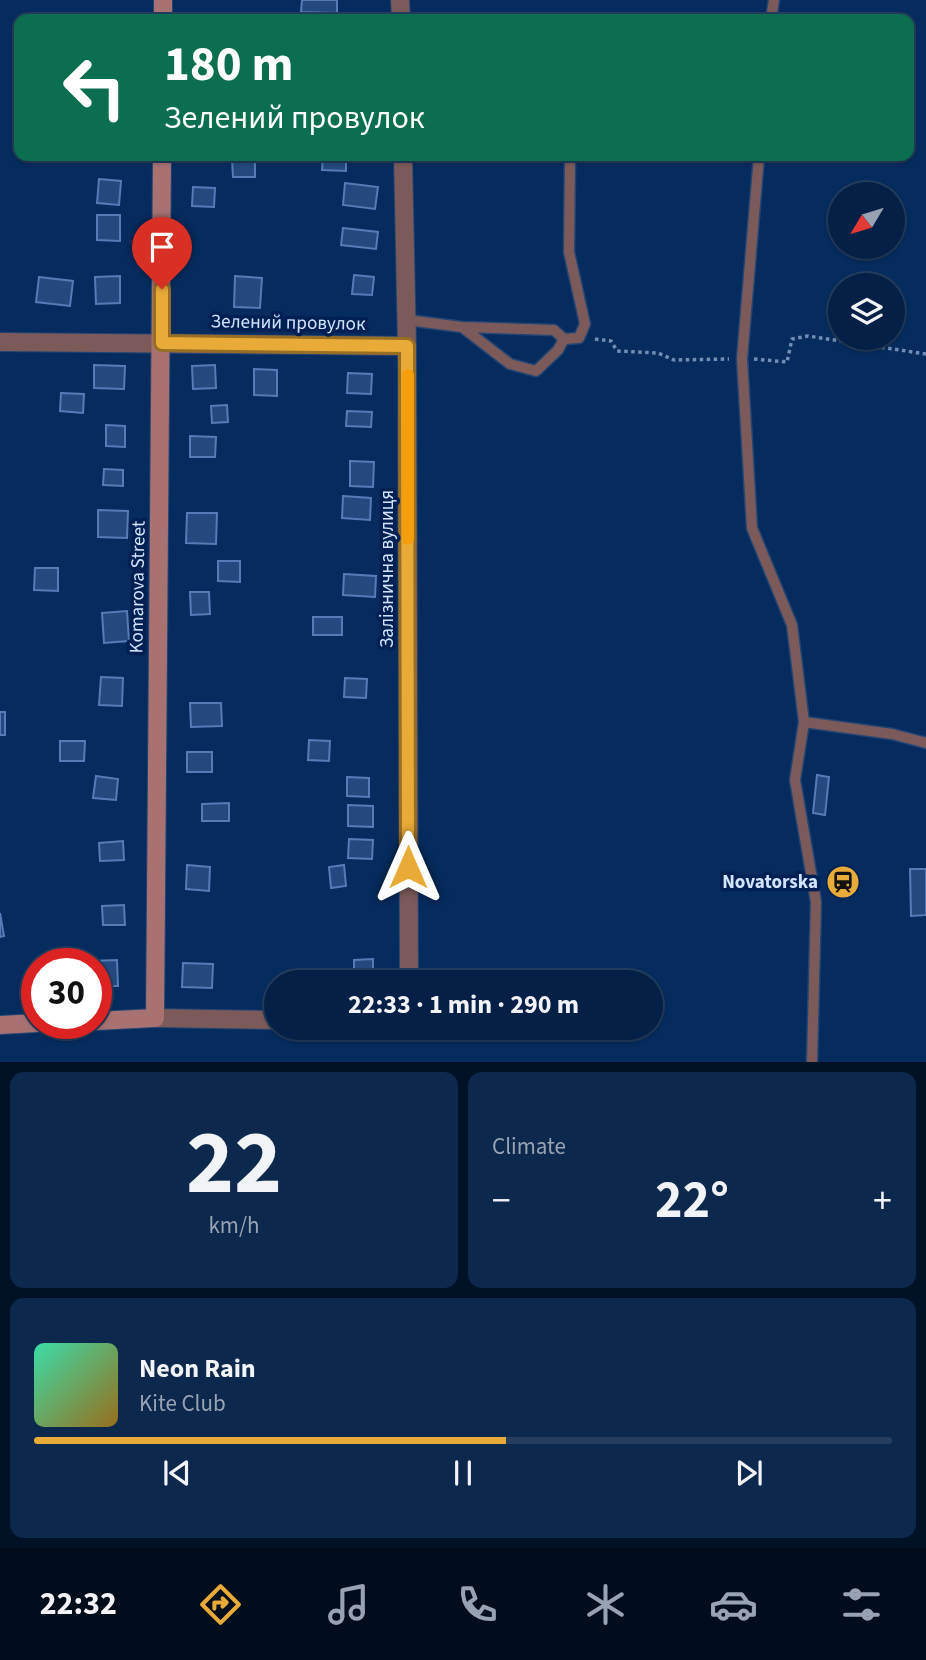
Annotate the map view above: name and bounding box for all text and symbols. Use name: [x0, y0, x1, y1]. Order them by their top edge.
text: 180 m: [164, 30, 293, 100]
icon: left: [49, 42, 140, 133]
text: Зелений провулок: [164, 95, 425, 141]
north arrow: [828, 182, 905, 259]
map controls: [828, 182, 905, 350]
pin: [132, 217, 192, 289]
icon: arrive: [143, 228, 181, 266]
button: layers: [828, 273, 905, 350]
street label: Зелений провулок: [210, 308, 366, 338]
street label: Залізнична вулиця: [374, 490, 401, 648]
street label: Komarova Street: [123, 520, 153, 654]
position arrow: [371, 830, 445, 904]
station icon: Novatorska: [824, 863, 862, 901]
place label: Novatorska: [722, 869, 818, 896]
speed limit sign: 30: [21, 948, 112, 1039]
text: 22:33 · 1 min · 290 m: [348, 986, 579, 1023]
text: 22: [186, 1099, 282, 1228]
text: Climate: [492, 1130, 566, 1163]
text: 22°: [655, 1164, 729, 1238]
text: −: [492, 1174, 511, 1228]
text: +: [873, 1174, 892, 1228]
text: km/h: [208, 1209, 260, 1242]
text: Neon Rain: [139, 1350, 256, 1387]
text: Kite Club: [139, 1387, 226, 1420]
icon: previous: [158, 1454, 196, 1492]
icon: pause: [444, 1454, 482, 1492]
icon: next: [730, 1454, 768, 1492]
icon: directions: [196, 1580, 245, 1629]
icon: music: [324, 1580, 373, 1629]
icon: phone: [453, 1580, 502, 1629]
icon: climate: [581, 1580, 630, 1629]
icon: car: [709, 1580, 758, 1629]
icon: filters: [837, 1580, 886, 1629]
text: 22:32: [40, 1581, 117, 1627]

